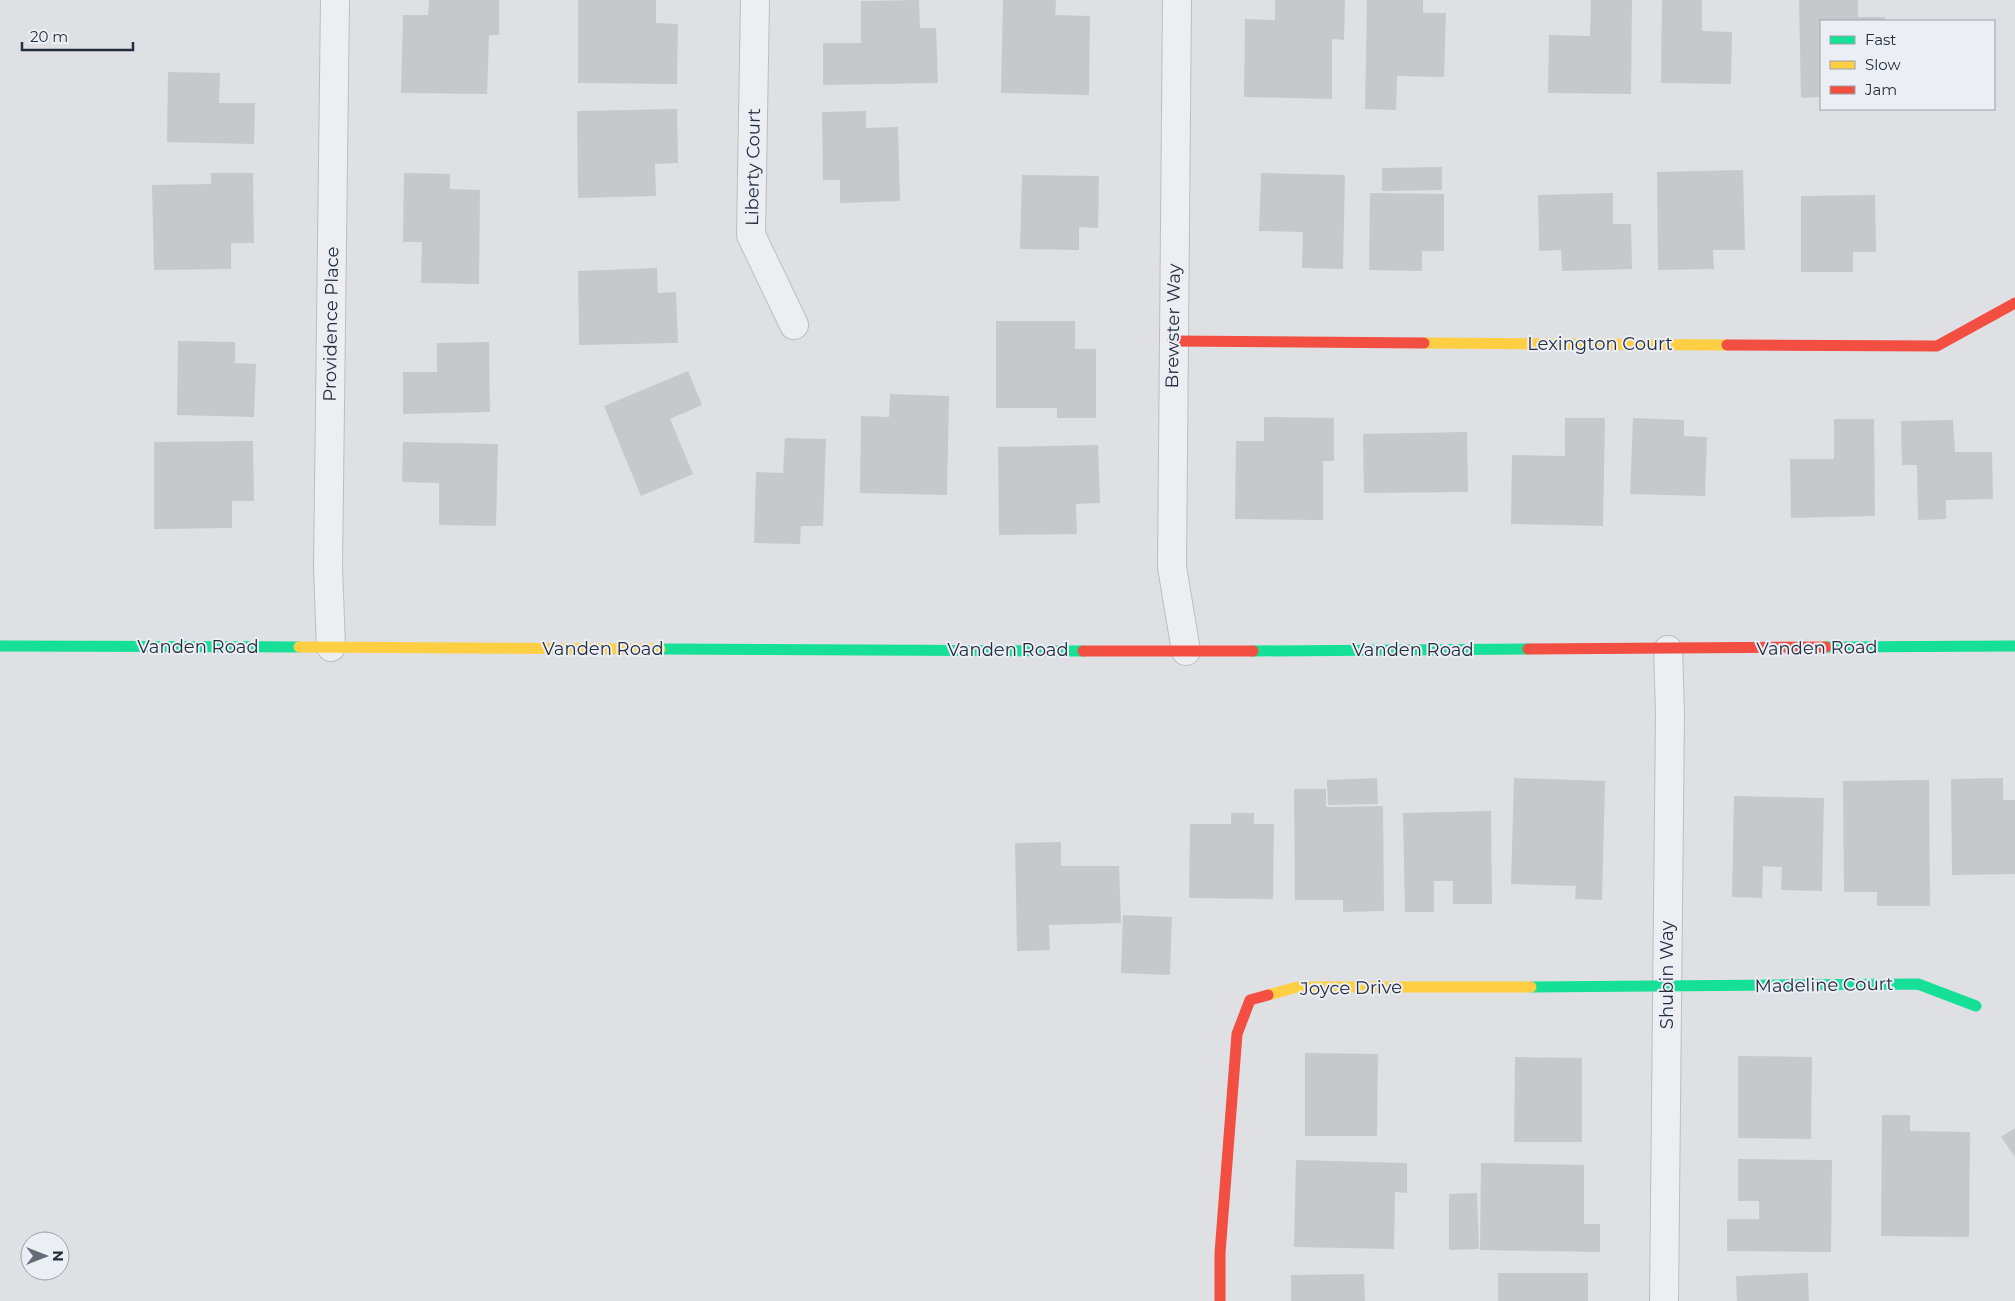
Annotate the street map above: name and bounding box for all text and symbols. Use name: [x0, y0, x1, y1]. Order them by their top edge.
scale bar: [22, 20, 134, 52]
legend: [1820, 20, 1995, 110]
text: 20 m: [30, 27, 68, 46]
text: Fast: [1865, 30, 1896, 49]
text: Slow: [1865, 55, 1901, 74]
text: Jam: [1864, 80, 1897, 99]
street label: Liberty Court: [741, 108, 765, 226]
street label: Providence Place: [319, 246, 343, 402]
street label: Brewster Way: [1161, 263, 1185, 388]
street label: Lexington Court: [1527, 333, 1673, 355]
street label: Vanden Road: [137, 636, 259, 658]
street label: Vanden Road: [1756, 636, 1878, 660]
street label: Vanden Road: [542, 638, 664, 660]
street label: Vanden Road: [947, 639, 1069, 661]
street label: Vanden Road: [1352, 639, 1474, 661]
street label: Shubin Way: [1656, 921, 1678, 1029]
street label: Madeline Court: [1754, 973, 1894, 997]
street label: Joyce Drive: [1299, 976, 1402, 1000]
north arrow: [20, 1231, 70, 1281]
text: N: [49, 1250, 67, 1262]

